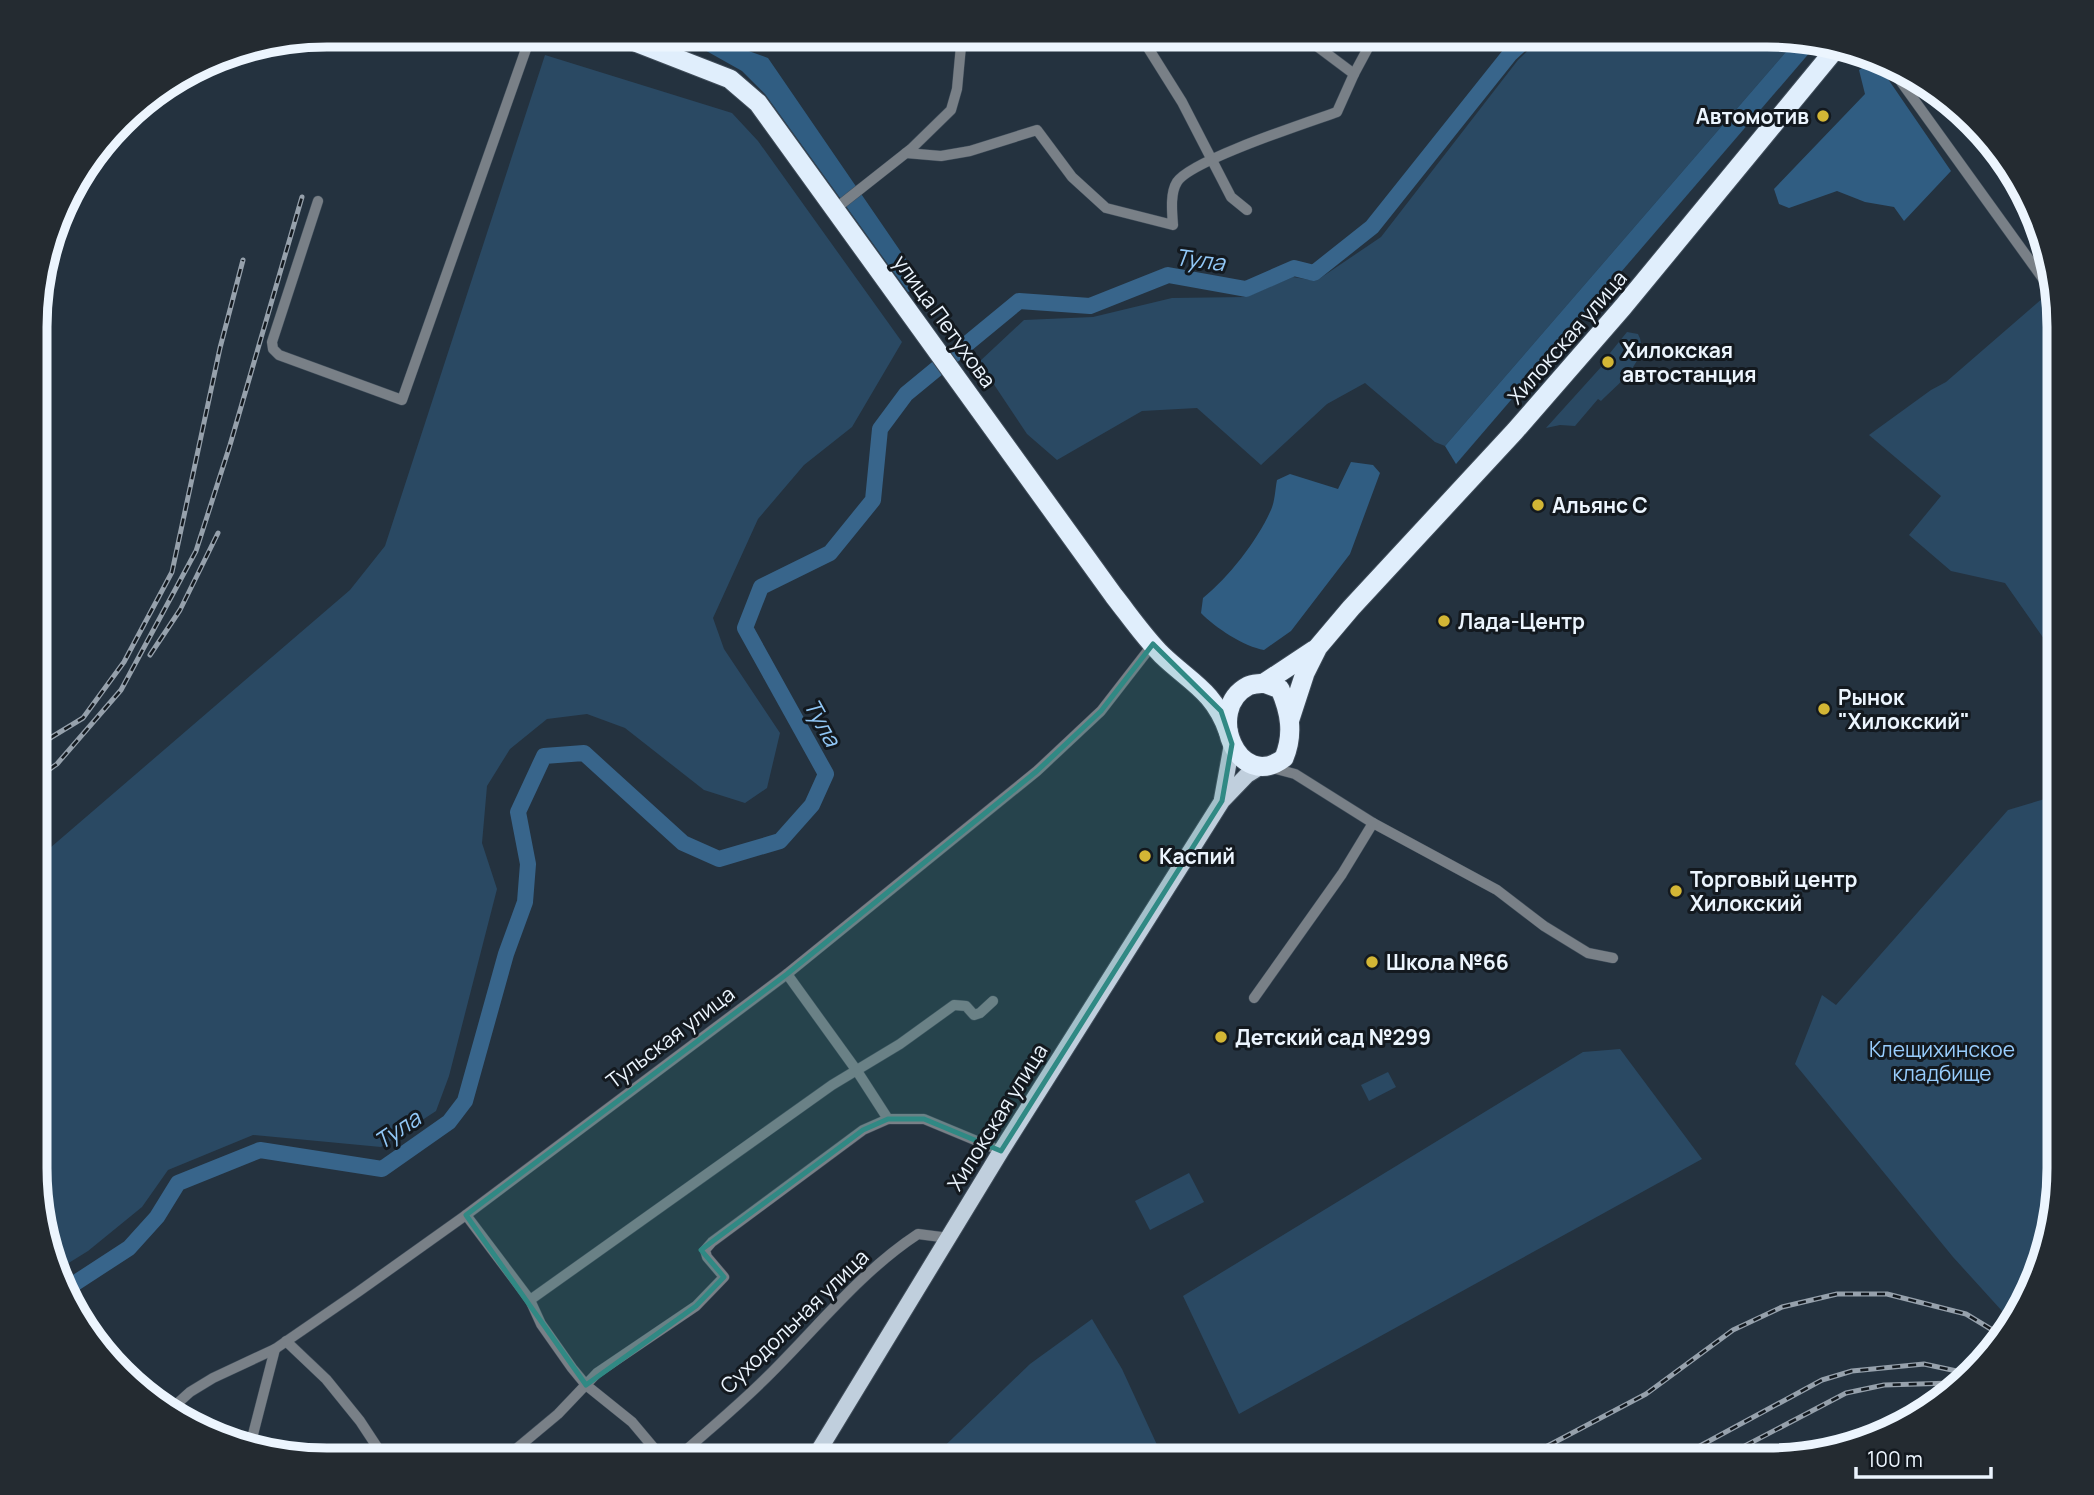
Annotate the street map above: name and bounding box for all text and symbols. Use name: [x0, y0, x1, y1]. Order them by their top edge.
place label: Автомотив: [1696, 102, 1809, 130]
marker: Автомотив: [1815, 108, 1831, 124]
water label: Тула: [1173, 240, 1228, 278]
street label: улица Петухова: [887, 249, 1003, 393]
street label: Хилокская улица: [1501, 264, 1633, 410]
place label: Хилокская автостанция: [1622, 336, 1757, 388]
marker: Хилокская автостанция: [1600, 354, 1616, 370]
place label: Альянс С: [1552, 491, 1648, 519]
marker: Альянс С: [1530, 497, 1546, 513]
place label: Лада-Центр: [1458, 607, 1585, 635]
marker: Лада-Центр: [1436, 613, 1452, 629]
place label: Рынок "Хилокский": [1838, 683, 1970, 735]
water label: Тула: [797, 692, 850, 753]
marker: Рынок "Хилокский": [1816, 701, 1832, 717]
place label: Каспий: [1159, 842, 1235, 870]
marker: Каспий: [1137, 848, 1153, 864]
place label: Торговый центр Хилокский: [1690, 865, 1858, 917]
marker: Торговый центр Хилокский: [1668, 883, 1684, 899]
place label: Школа №66: [1386, 948, 1509, 976]
marker: Школа №66: [1364, 954, 1380, 970]
street label: Тульская улица: [600, 980, 740, 1094]
place label: Детский сад №299: [1235, 1023, 1431, 1051]
marker: Детский сад №299: [1213, 1029, 1229, 1045]
park label: Клещихинское кладбище: [1869, 1035, 2015, 1087]
street label: Хилокская улица: [941, 1038, 1053, 1196]
water label: Тула: [367, 1101, 428, 1156]
street label: Суходольная улица: [714, 1243, 874, 1399]
scale bar: [1856, 1436, 1991, 1480]
text: 100 m: [1867, 1445, 1923, 1473]

